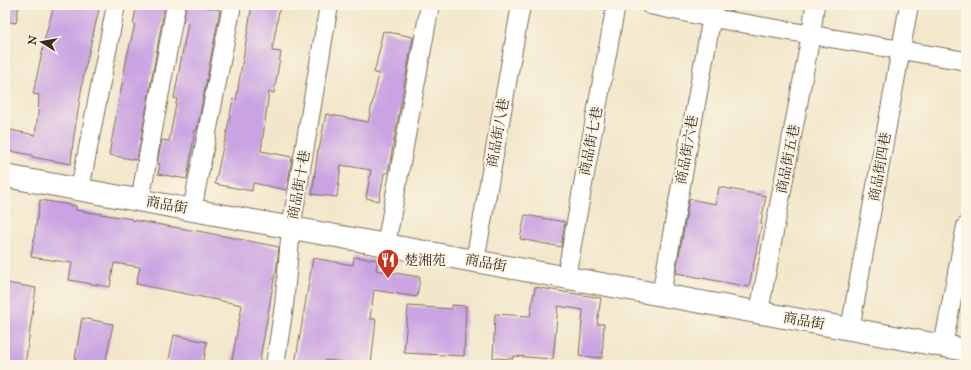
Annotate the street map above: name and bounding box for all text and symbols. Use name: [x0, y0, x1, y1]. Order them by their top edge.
north arrow: [22, 22, 62, 62]
text: N: [25, 34, 40, 46]
street label: 商品街八巷: [484, 97, 512, 169]
street label: 商品街七巷: [576, 105, 606, 177]
street label: 商品街六巷: [673, 114, 701, 186]
street label: 商品街五巷: [773, 123, 803, 195]
street label: 商品街四巷: [866, 131, 894, 203]
street label: 商品街十巷: [285, 149, 313, 221]
street label: 商品街: [145, 193, 189, 217]
restaurant icon: 楚湘苑: [375, 247, 401, 280]
street label: 商品街: [464, 251, 508, 275]
place label: 楚湘苑: [404, 252, 446, 269]
street label: 商品街: [782, 309, 826, 333]

